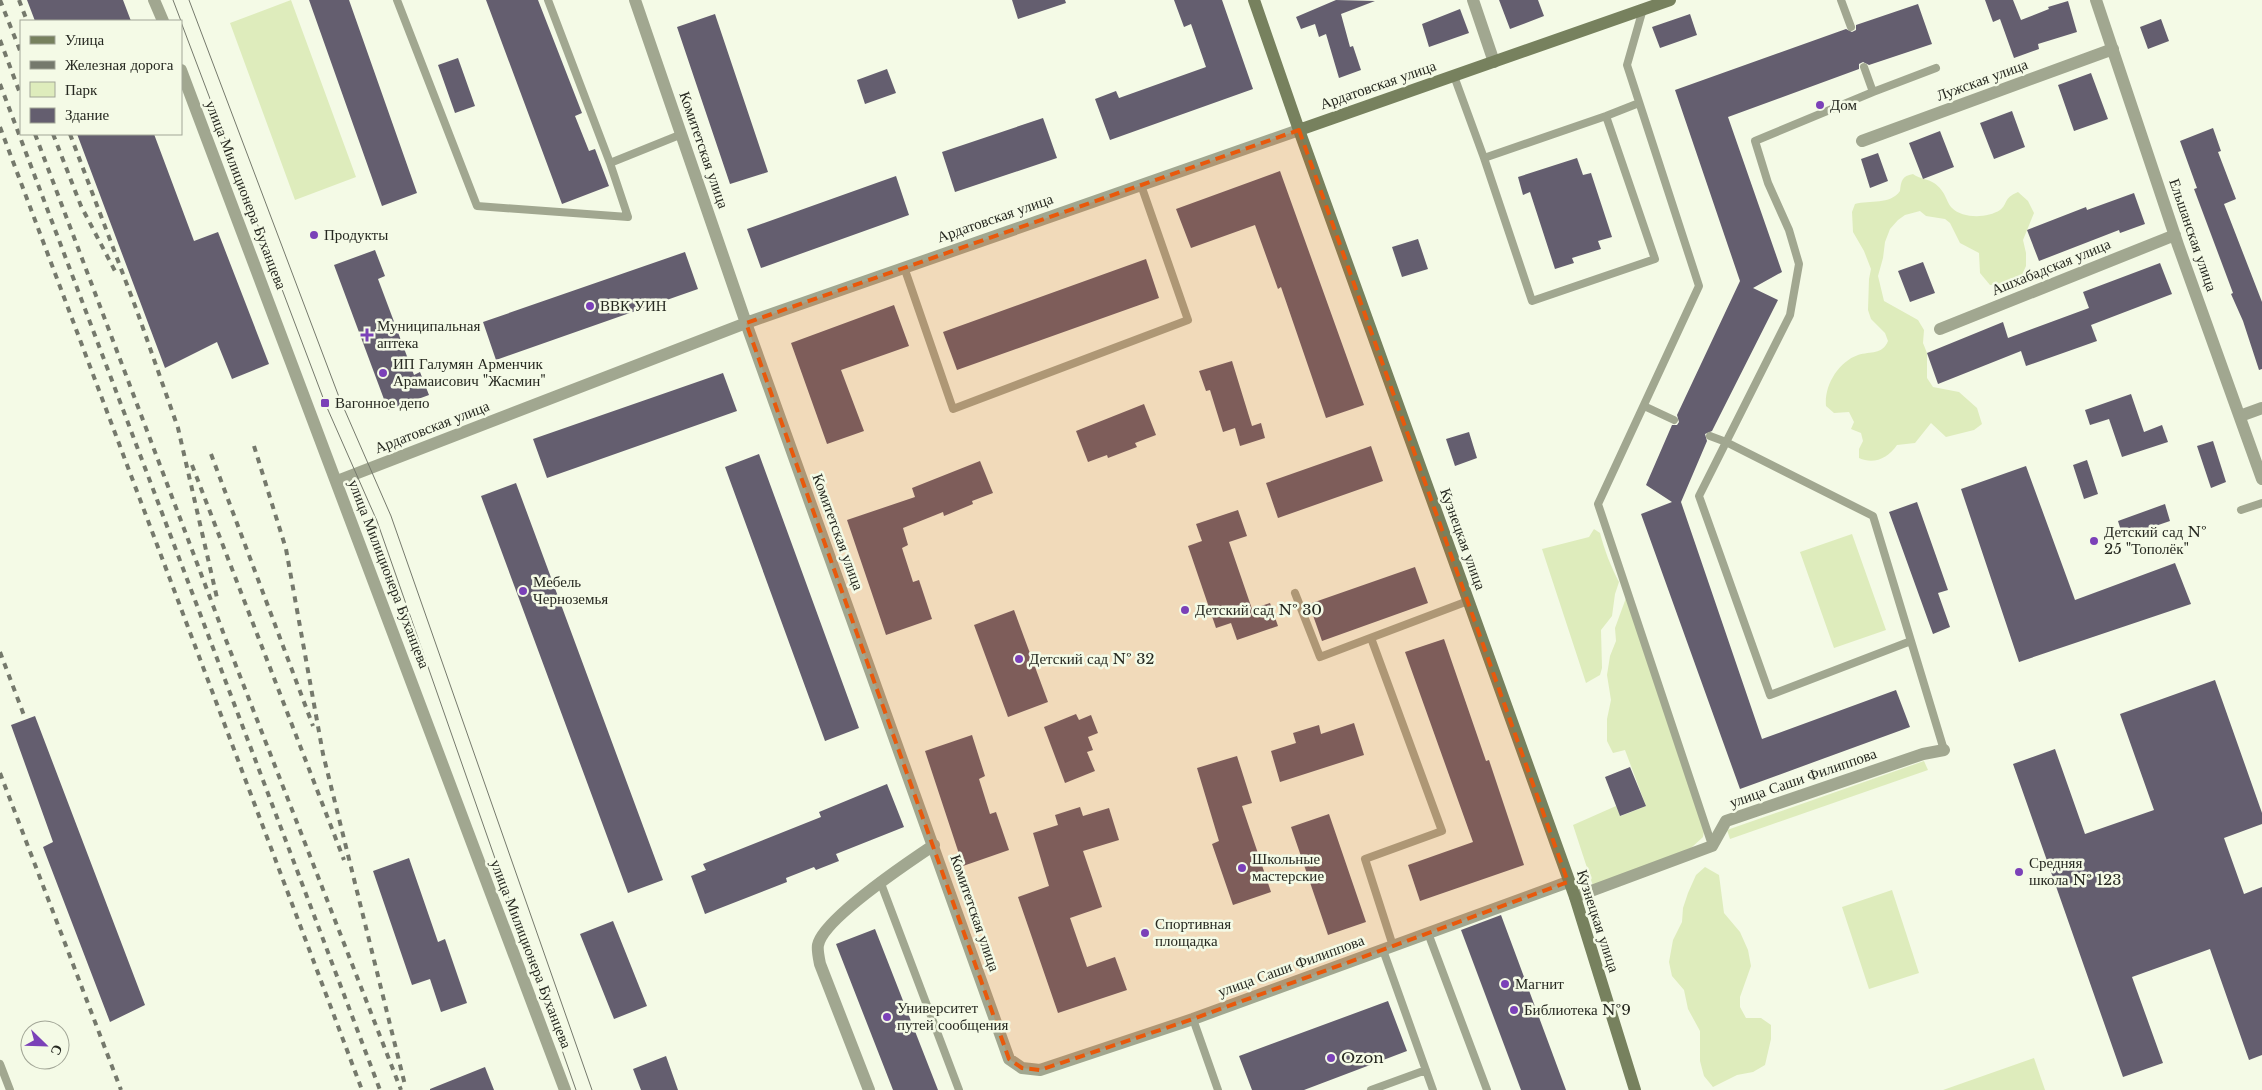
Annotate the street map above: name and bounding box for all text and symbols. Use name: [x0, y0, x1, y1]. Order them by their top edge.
legend: [20, 20, 182, 135]
text: Улица: [65, 30, 104, 49]
street label: Лужская улица: [1934, 54, 2030, 105]
text: Железная дорога: [65, 55, 174, 74]
street label: Ардатовская улица: [1317, 56, 1439, 113]
text: Парк: [65, 80, 98, 99]
street label: Комитетская улица: [676, 89, 734, 211]
place label: Дом: [1830, 95, 1857, 114]
street label: улица Милиционера Буханцева: [202, 98, 291, 292]
marker: Дом: [1814, 99, 1826, 111]
text: Здание: [65, 105, 109, 124]
street label: Ельшанская улица: [2165, 176, 2222, 294]
street label: Ардатовская улица: [934, 189, 1056, 246]
place label: Продукты: [324, 225, 388, 244]
marker: Продукты: [308, 229, 320, 241]
street label: Ашхабадская улица: [1988, 234, 2114, 299]
place label: ВВК УИН: [600, 296, 667, 315]
marker: ВВК УИН: [584, 300, 596, 312]
place label: Муниципальная аптека: [377, 316, 480, 352]
marker: Муниципальная аптека: [361, 329, 373, 341]
place label: ИП Галумян Арменчик Арамаисович "Жасмин": [393, 354, 546, 390]
marker: ИП Галумян Арменчик Арамаисович "Жасмин": [377, 367, 389, 379]
place label: Вагонное депо: [335, 393, 429, 412]
street label: Ардатовская улица: [372, 396, 492, 457]
marker: Вагонное депо: [319, 397, 331, 409]
street label: Комитетская улица: [809, 471, 868, 593]
street label: улица Милиционера Буханцева: [345, 477, 434, 671]
street label: Кузнецкая улица: [1436, 485, 1491, 593]
place label: Детский сад № 25 "Тополёк": [2104, 522, 2207, 558]
marker: Детский сад № 25 "Тополёк": [2088, 535, 2100, 547]
place label: Мебель Черноземья: [533, 572, 608, 608]
marker: Мебель Черноземья: [517, 585, 529, 597]
place label: Детский сад № 30: [1195, 600, 1322, 619]
marker: Детский сад № 30: [1179, 604, 1191, 616]
place label: Детский сад № 32: [1029, 649, 1155, 668]
marker: Детский сад № 32: [1013, 653, 1025, 665]
street label: улица Саши Филиппова: [1727, 743, 1879, 812]
place label: Школьные мастерские: [1252, 849, 1324, 885]
street label: Комитетская улица: [947, 852, 1005, 974]
place label: Средняя школа № 123: [2029, 853, 2122, 889]
street label: улица Милиционера Буханцева: [487, 857, 576, 1051]
marker: Школьные мастерские: [1236, 862, 1248, 874]
marker: Средняя школа № 123: [2013, 866, 2025, 878]
street label: Кузнецкая улица: [1573, 867, 1624, 975]
place label: Спортивная площадка: [1155, 914, 1231, 950]
marker: Спортивная площадка: [1139, 927, 1151, 939]
street label: улица Саши Филиппова: [1215, 930, 1367, 1001]
place label: Магнит: [1515, 974, 1564, 993]
marker: Магнит: [1499, 978, 1511, 990]
place label: Университет путей сообщения: [897, 998, 1009, 1034]
place label: Библиотека №9: [1524, 1000, 1631, 1019]
marker: Библиотека №9: [1508, 1004, 1520, 1016]
marker: Университет путей сообщения: [881, 1011, 893, 1023]
north arrow: [20, 1020, 70, 1070]
text: С: [47, 1042, 67, 1058]
place label: Ozon: [1341, 1048, 1384, 1067]
marker: Ozon: [1325, 1052, 1337, 1064]

